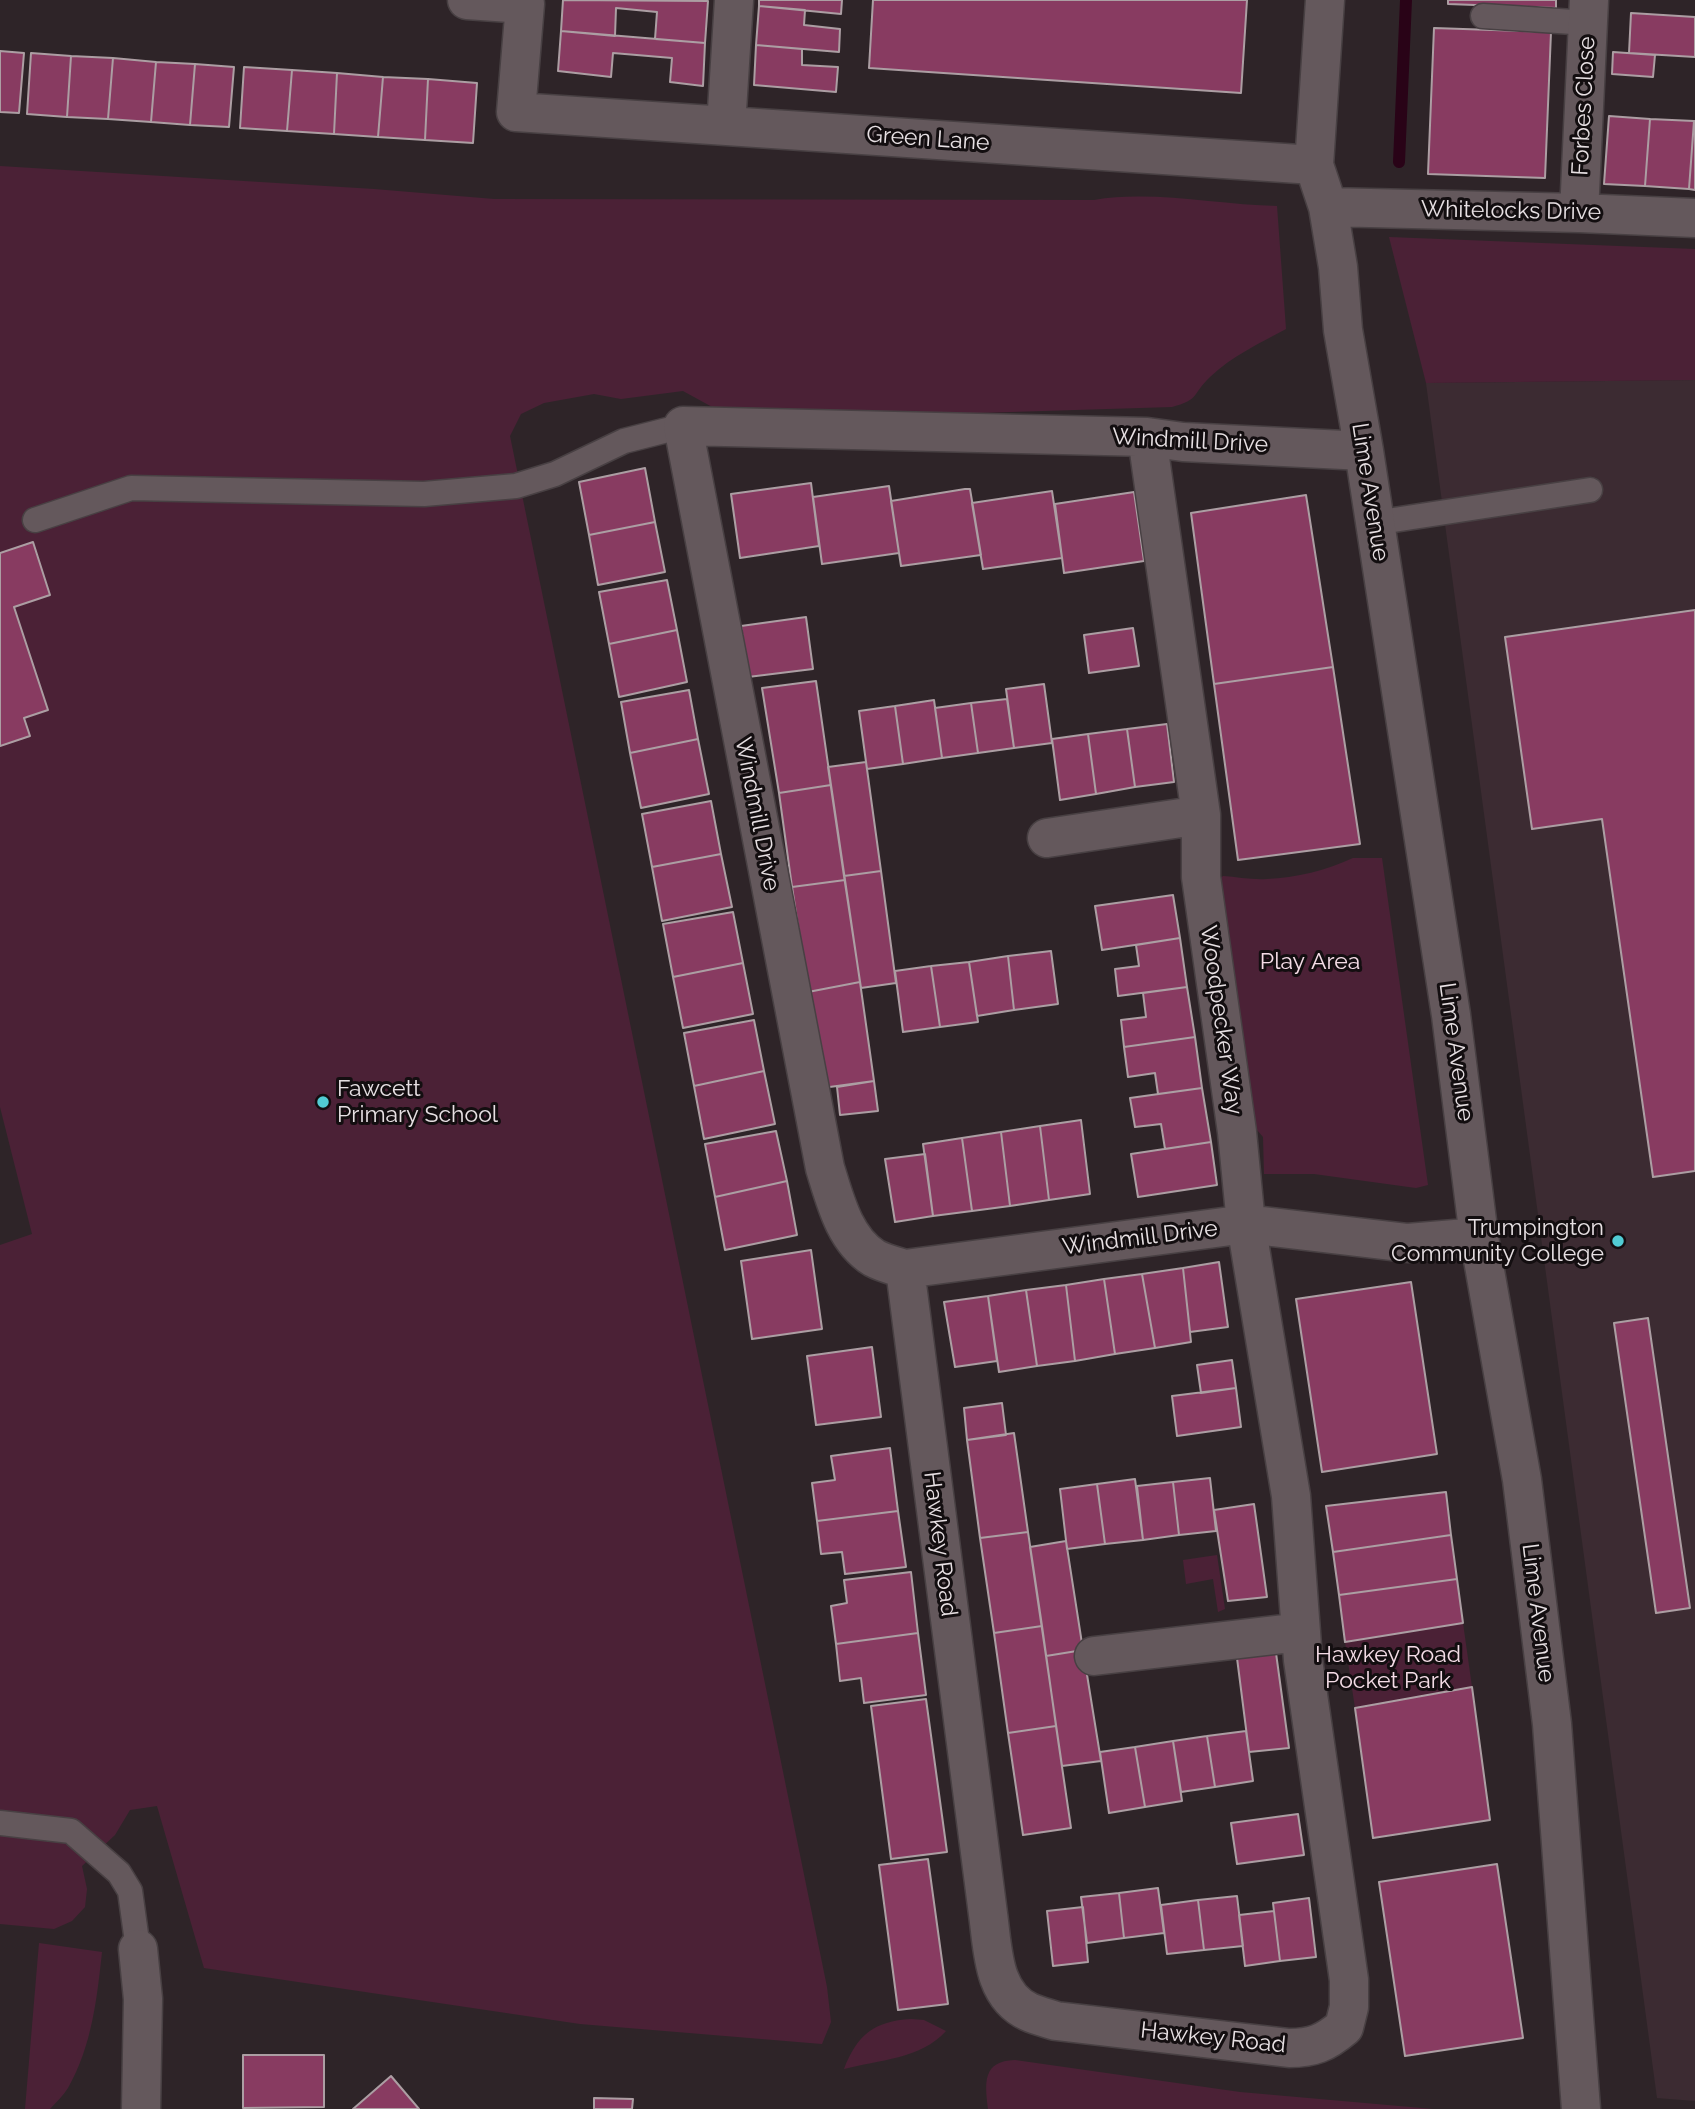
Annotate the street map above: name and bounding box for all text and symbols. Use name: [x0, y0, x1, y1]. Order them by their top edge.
street label: Forbes Close: [1567, 36, 1601, 176]
street label: Green Lane: [866, 121, 990, 157]
street label: Whitelocks Drive: [1421, 196, 1601, 226]
street label: Lime Avenue: [1345, 421, 1395, 563]
street label: Windmill Drive: [1111, 423, 1269, 459]
street label: Windmill Drive: [729, 735, 785, 893]
street label: Woodpecker Way: [1194, 924, 1248, 1116]
park label: Play Area: [1260, 948, 1360, 976]
street label: Lime Avenue: [1433, 981, 1479, 1123]
place label: Fawcett Primary School: [337, 1075, 498, 1129]
marker: Fawcett Primary School: [315, 1094, 331, 1110]
place label: Trumpington Community College: [1391, 1214, 1604, 1268]
street label: Windmill Drive: [1061, 1215, 1219, 1261]
marker: Trumpington Community College: [1610, 1233, 1626, 1249]
street label: Hawkey Road: [917, 1470, 963, 1618]
street label: Lime Avenue: [1516, 1542, 1560, 1684]
park label: Hawkey Road Pocket Park: [1315, 1641, 1461, 1695]
street label: Hawkey Road: [1139, 2017, 1287, 2059]

